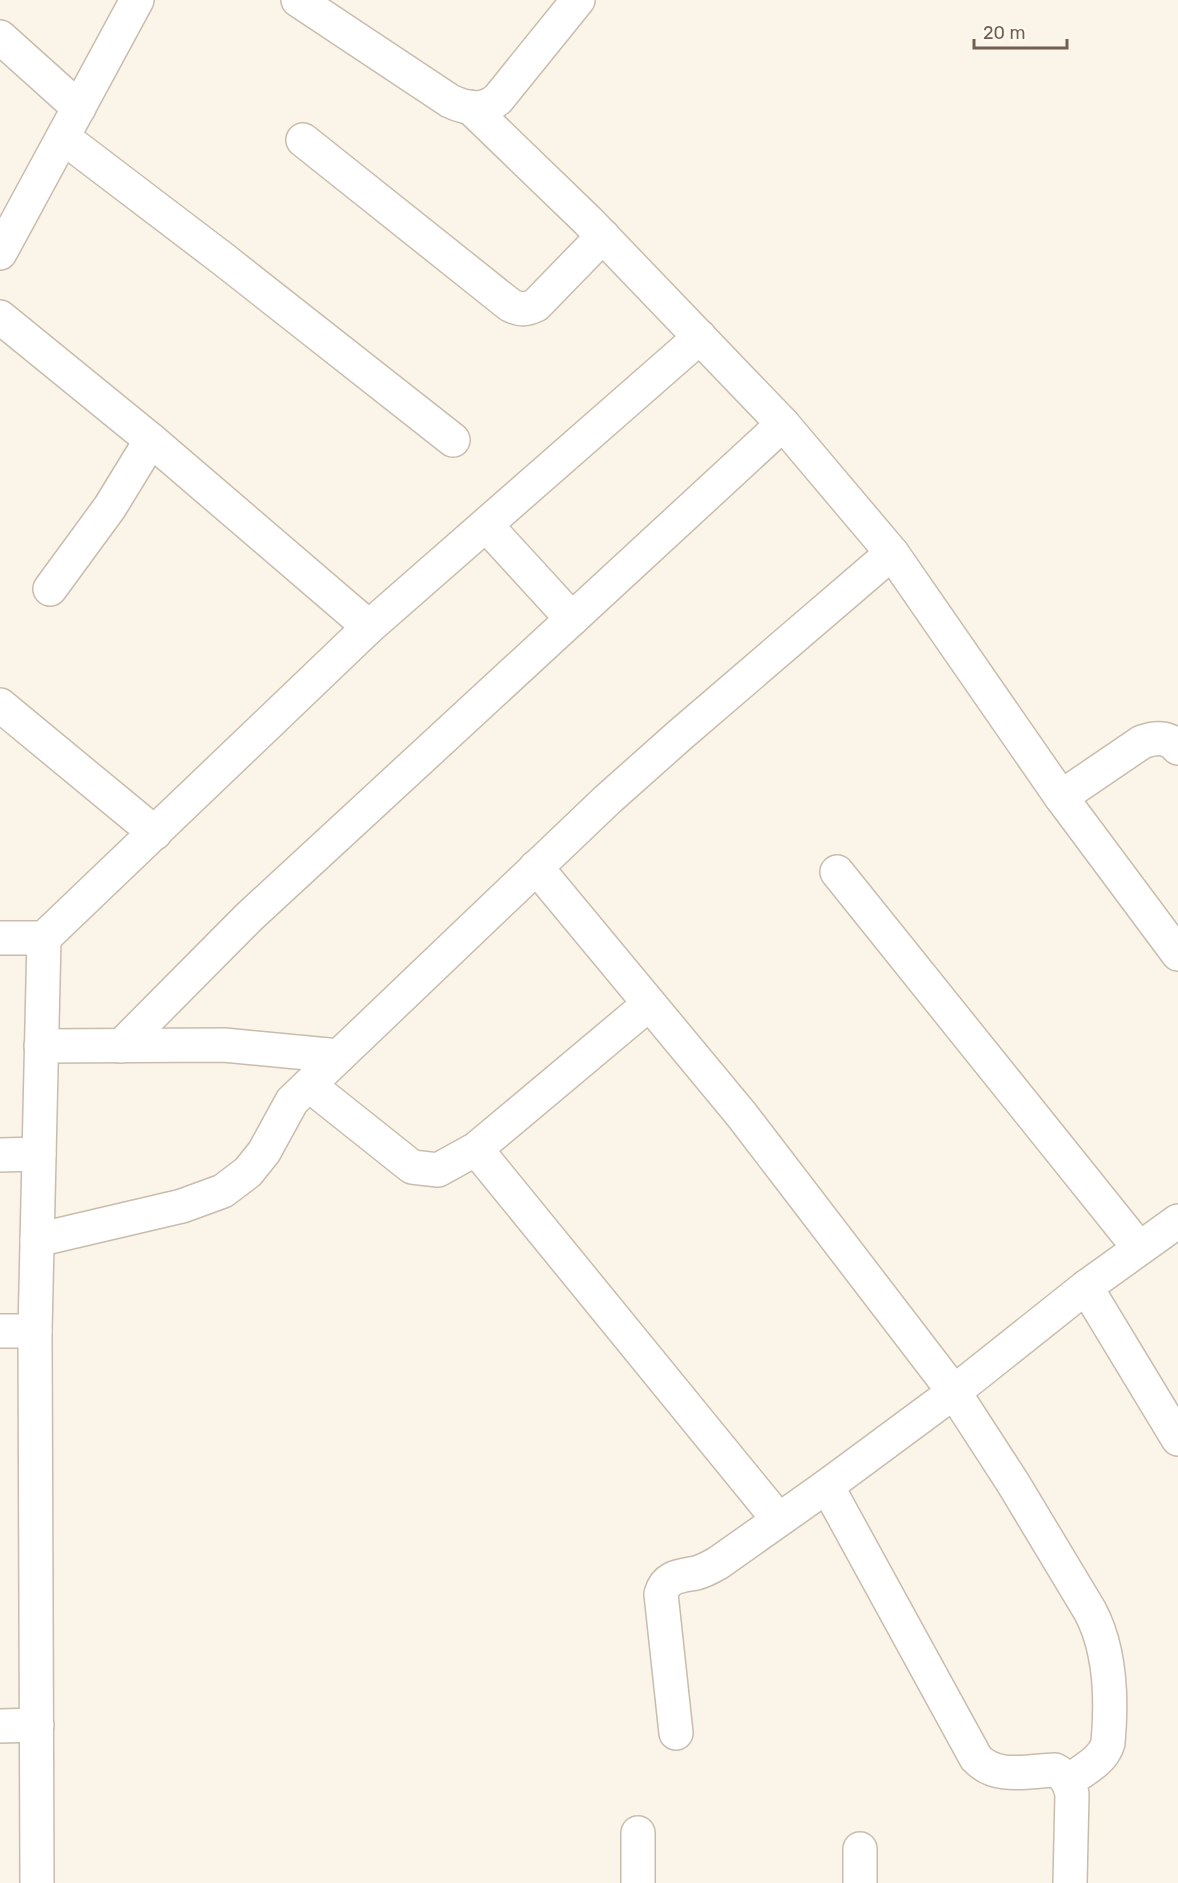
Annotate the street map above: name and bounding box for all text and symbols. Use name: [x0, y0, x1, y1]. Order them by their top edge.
scale bar: [974, 12, 1067, 50]
text: 20 m: [983, 22, 1025, 44]

